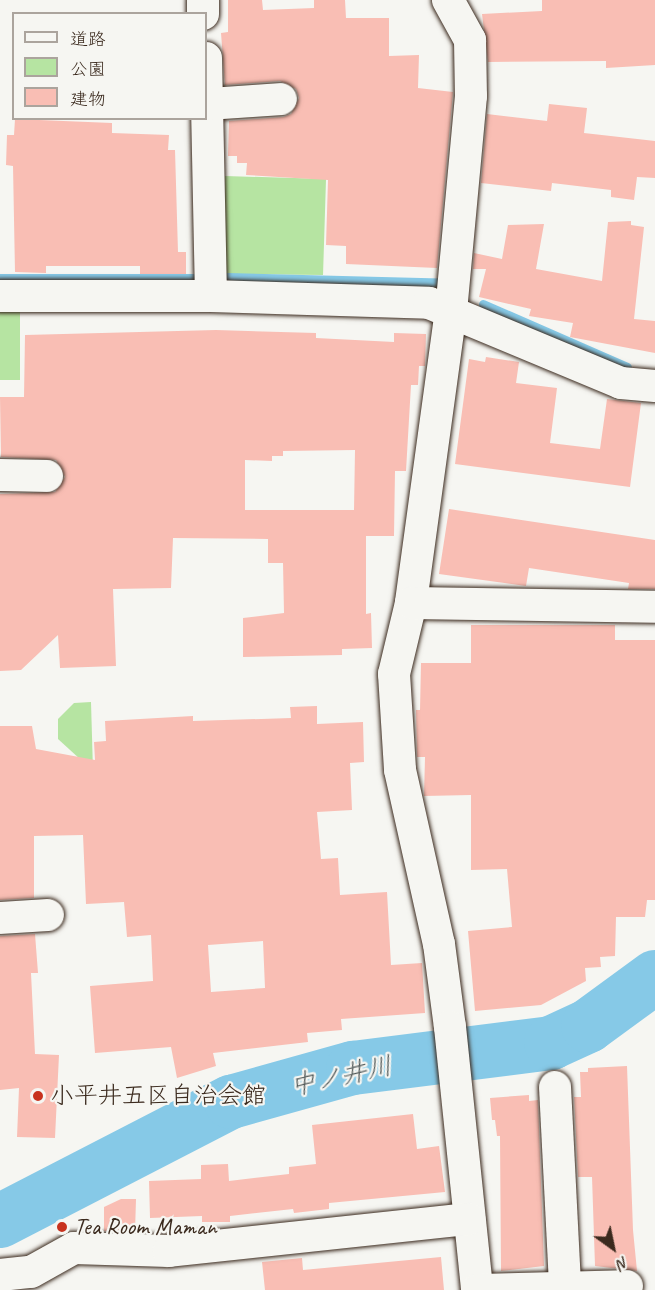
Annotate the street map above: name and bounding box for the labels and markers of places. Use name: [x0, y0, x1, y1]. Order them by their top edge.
place label: 小平井五区自治会館: [50, 1082, 266, 1110]
marker: 小平井五区自治会館: [31, 1089, 45, 1103]
place label: Tea Room Maman: [74, 1213, 217, 1241]
marker: Tea Room Maman: [55, 1220, 69, 1234]

